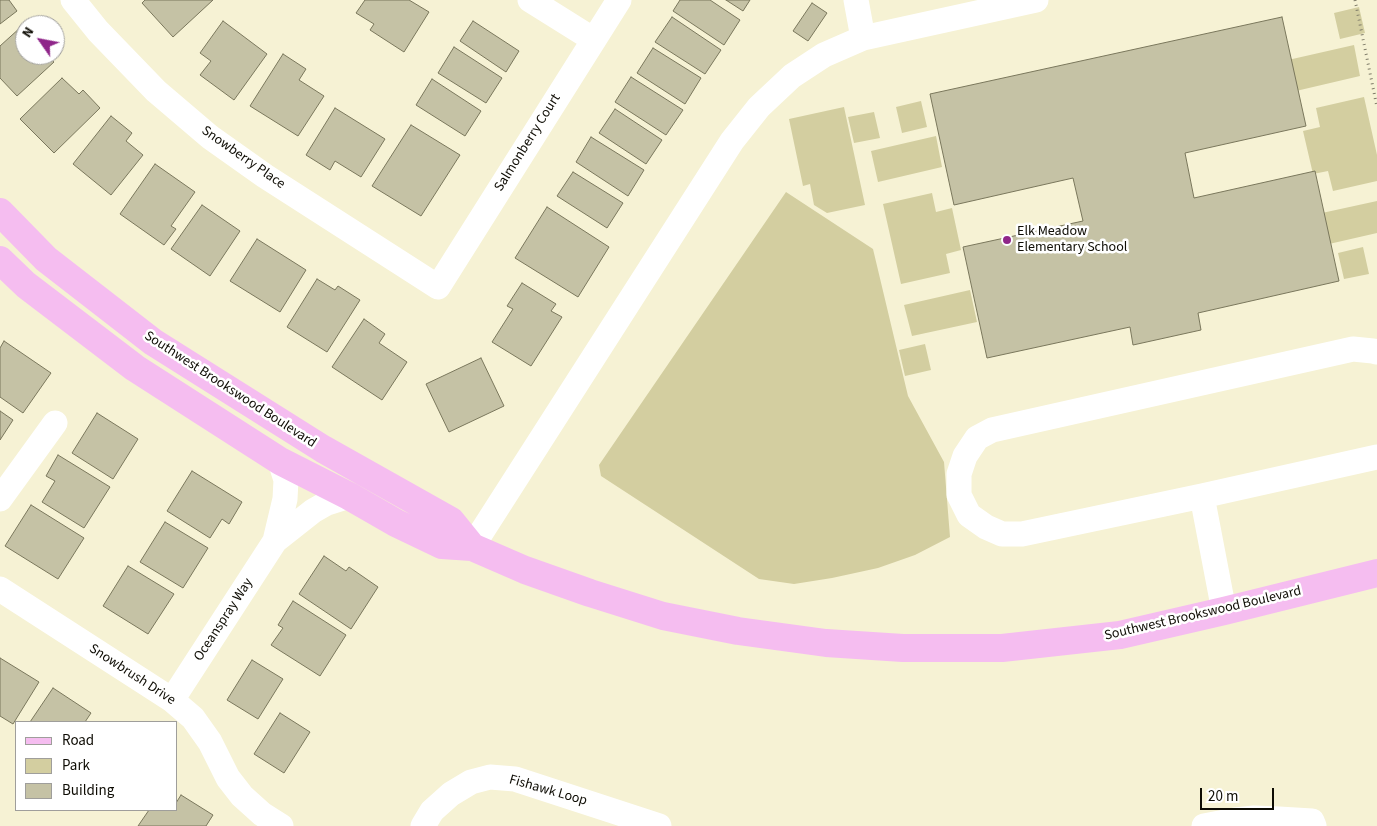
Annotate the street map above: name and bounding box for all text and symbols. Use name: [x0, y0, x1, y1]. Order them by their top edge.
north arrow: [15, 15, 65, 65]
text: N: [17, 23, 39, 42]
street label: Salmonberry Court: [491, 91, 565, 195]
street label: Snowberry Place: [198, 123, 288, 193]
place label: Elk Meadow Elementary School: [1017, 224, 1127, 256]
marker: Elk Meadow Elementary School: [1001, 234, 1013, 246]
street label: Southwest Brookswood Boulevard: [141, 328, 319, 452]
street label: Oceanspray Way: [191, 575, 257, 665]
street label: Southwest Brookswood Boulevard: [1103, 583, 1303, 645]
street label: Snowbrush Drive: [86, 641, 178, 709]
legend: [15, 721, 178, 811]
text: Road: [62, 730, 94, 751]
text: Park: [62, 755, 90, 776]
street label: Fishawk Loop: [507, 772, 589, 810]
scale bar: [1202, 778, 1276, 810]
text: Building: [62, 780, 114, 801]
text: 20 m: [1208, 786, 1238, 807]

